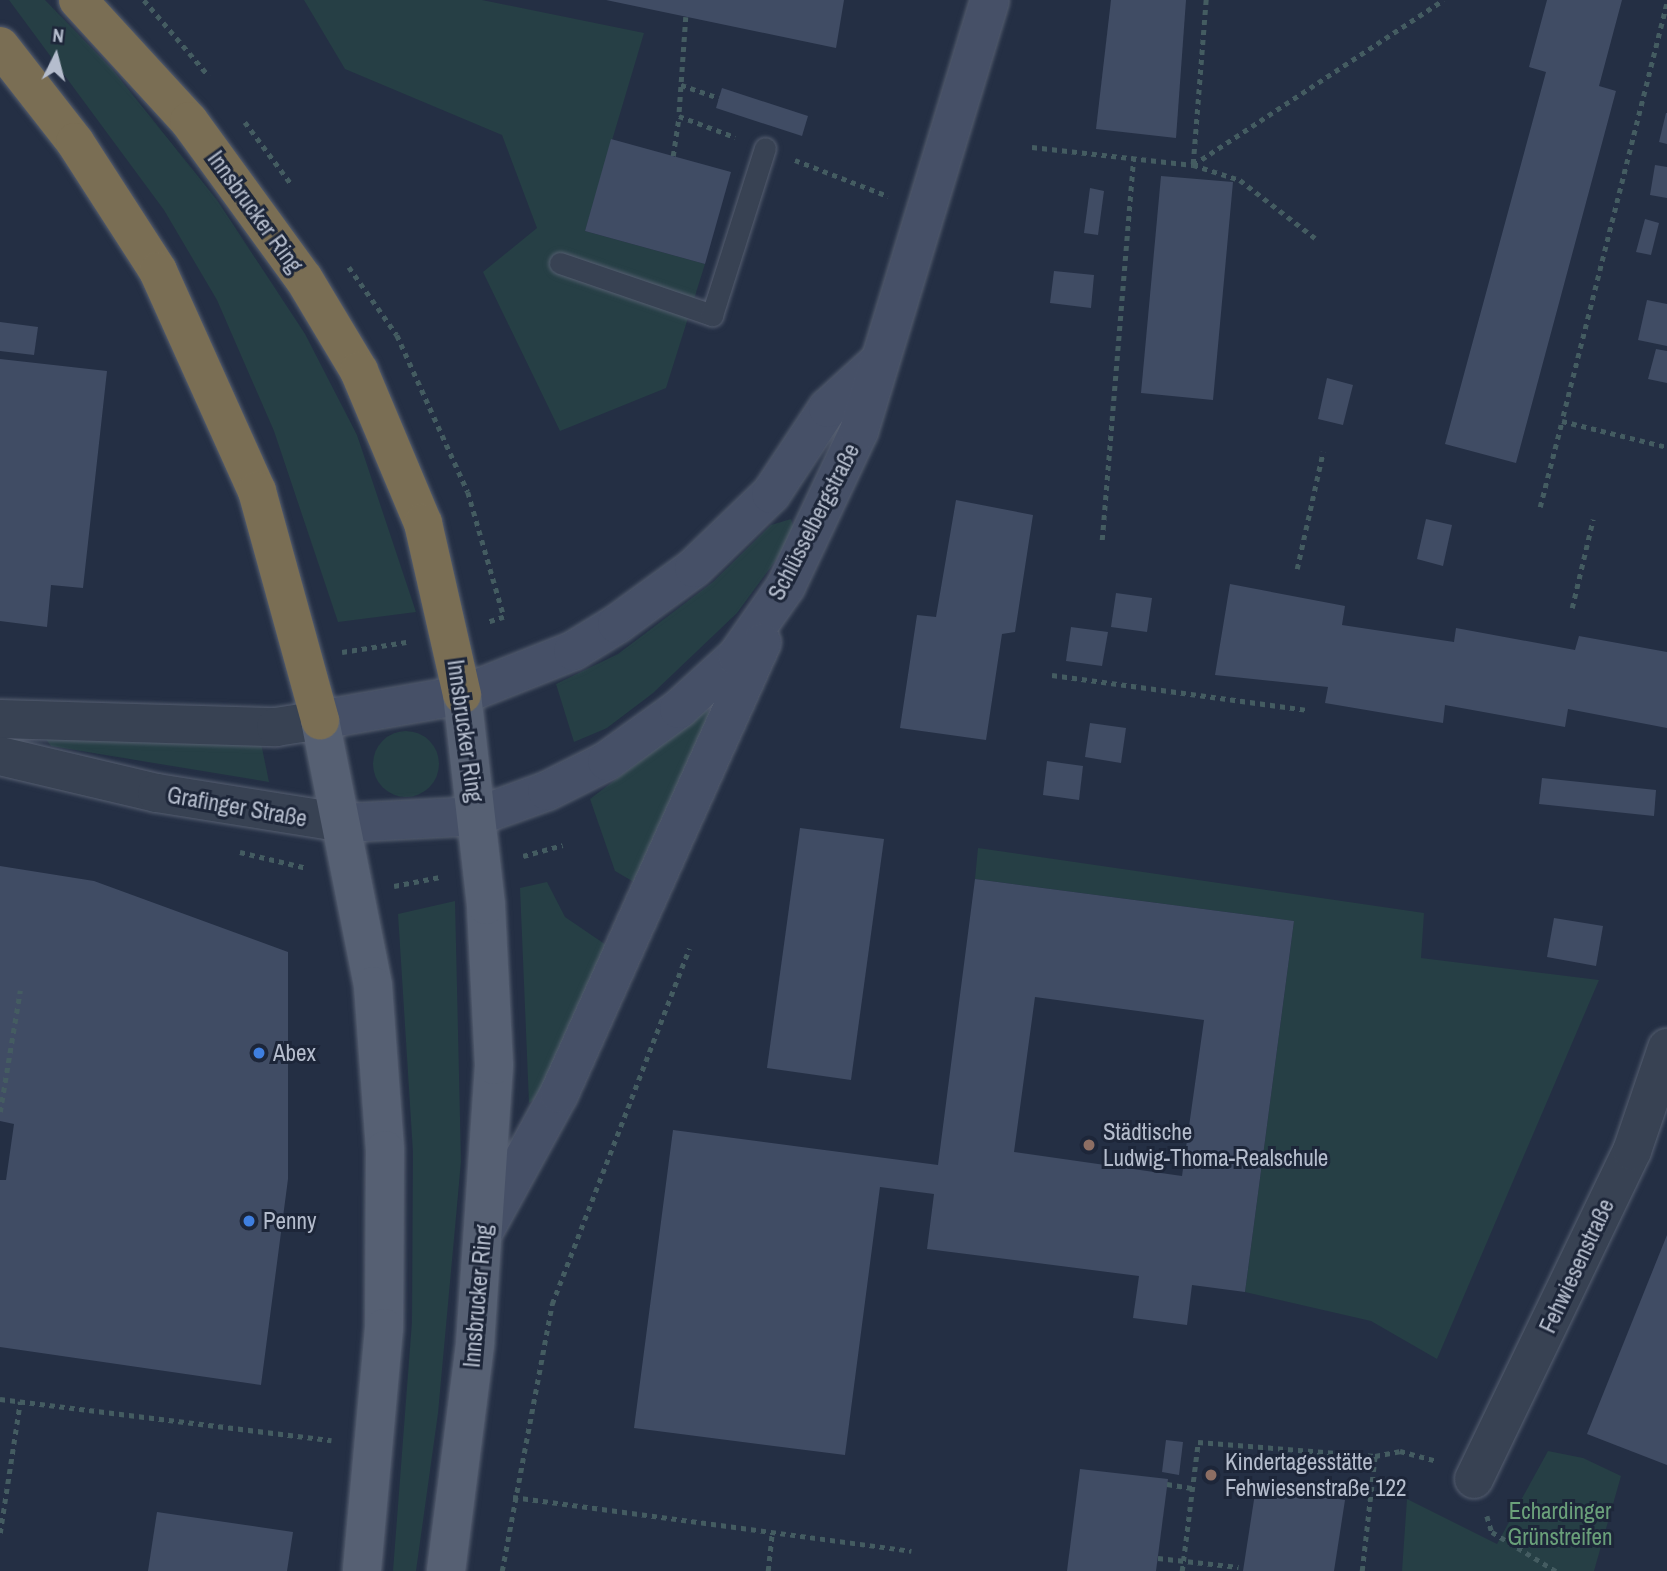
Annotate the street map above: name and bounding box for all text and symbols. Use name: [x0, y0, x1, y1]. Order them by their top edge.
north arrow: [21, 21, 91, 91]
text: N: [51, 22, 65, 49]
street label: Innsbrucker Ring: [202, 146, 308, 278]
street label: Schlüsselbergstraße: [763, 439, 865, 605]
street label: Innsbrucker Ring: [441, 658, 489, 804]
street label: Grafinger Straße: [165, 781, 309, 833]
place label: Abex: [273, 1039, 316, 1067]
marker: Abex: [251, 1045, 267, 1061]
place label: Städtische Ludwig-Thoma-Realschule: [1103, 1118, 1328, 1172]
marker: Städtische Ludwig-Thoma-Realschule: [1081, 1137, 1097, 1153]
street label: Fehwiesenstraße: [1534, 1195, 1620, 1337]
place label: Penny: [263, 1207, 316, 1235]
marker: Penny: [241, 1213, 257, 1229]
street label: Innsbrucker Ring: [458, 1223, 498, 1369]
place label: Kindertagesstätte Fehwiesenstraße 122: [1225, 1448, 1406, 1502]
marker: Kindertagesstätte Fehwiesenstraße 122: [1203, 1467, 1219, 1483]
park label: Echardinger Grünstreifen: [1508, 1497, 1612, 1551]

